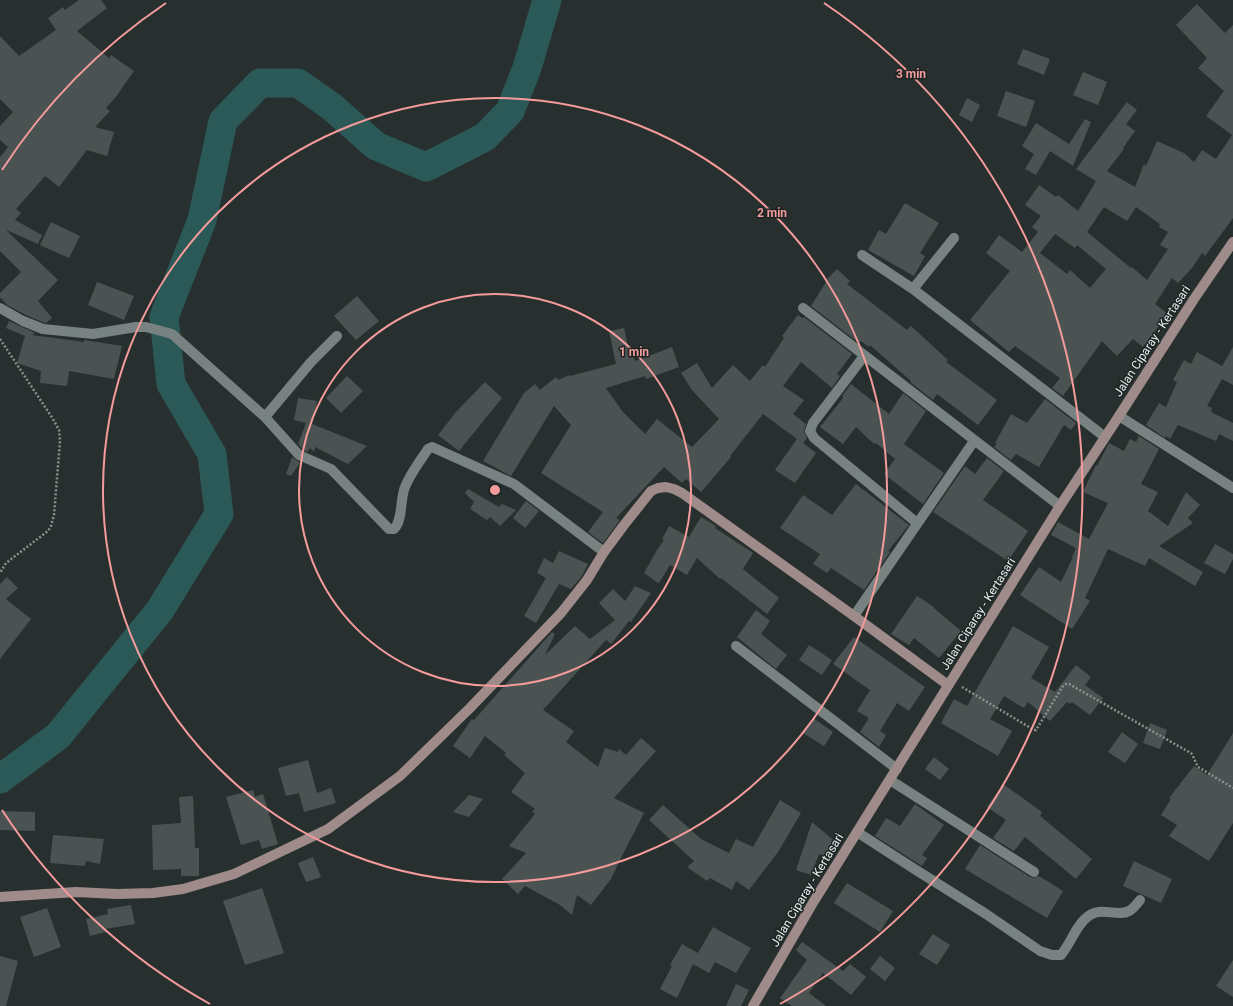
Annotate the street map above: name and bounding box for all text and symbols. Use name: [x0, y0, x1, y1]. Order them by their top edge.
text: 3 min: [896, 67, 926, 81]
text: 2 min: [757, 206, 787, 220]
street label: Jalan Ciparay - Kertasari: [1111, 283, 1193, 399]
text: 1 min: [619, 345, 649, 359]
centre of rings: [488, 483, 502, 497]
street label: Jalan Ciparay - Kertasari: [938, 555, 1018, 673]
street label: Jalan Ciparay - Kertasari: [768, 831, 846, 949]

